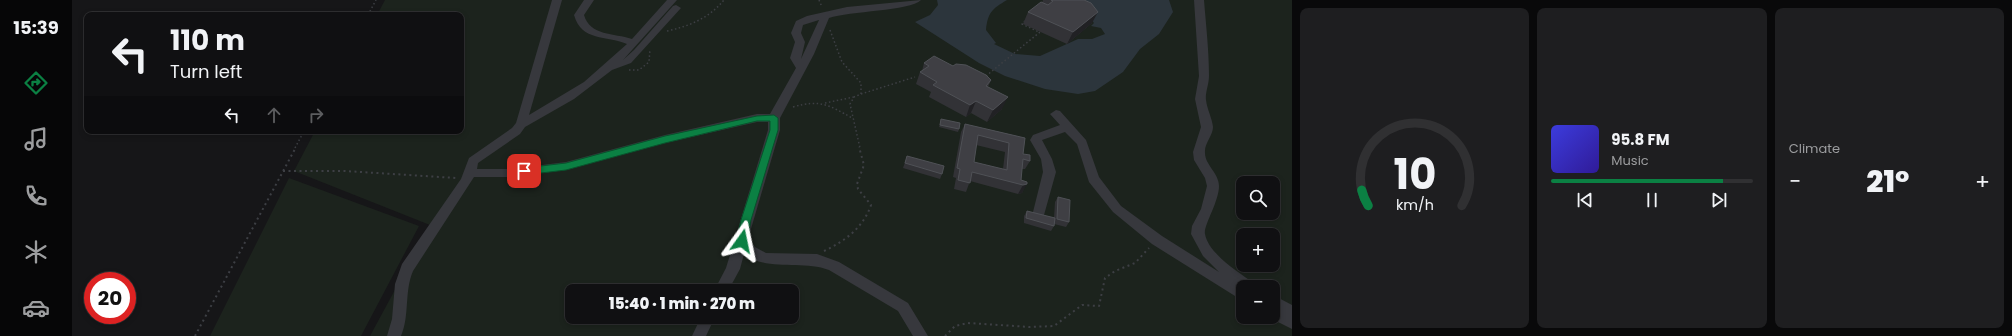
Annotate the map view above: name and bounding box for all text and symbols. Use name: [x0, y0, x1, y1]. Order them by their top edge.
text: 15:39: [13, 15, 59, 40]
text: 110 m: [170, 21, 245, 60]
icon: left: [104, 28, 156, 80]
text: Turn left: [170, 59, 242, 84]
icon: directions: [22, 69, 50, 97]
icon: left: [221, 104, 243, 126]
icon: ahead: [263, 104, 285, 126]
icon: right: [305, 104, 327, 126]
icon: music: [22, 125, 50, 153]
text: 95.8 FM: [1611, 129, 1669, 150]
text: Climate: [1789, 139, 1840, 158]
text: 10: [1393, 145, 1436, 204]
text: Music: [1611, 151, 1649, 170]
pin: [507, 154, 541, 188]
icon: arrive: [513, 160, 535, 182]
text: 21°: [1866, 160, 1909, 203]
text: −: [1789, 166, 1801, 197]
text: +: [1975, 166, 1990, 197]
map controls: [1236, 176, 1280, 324]
button: search: [1236, 176, 1280, 220]
icon: phone: [22, 182, 50, 210]
icon: previous: [1574, 189, 1596, 211]
icon: pause: [1641, 189, 1663, 211]
icon: next: [1708, 189, 1730, 211]
text: km/h: [1396, 195, 1434, 215]
position arrow: [721, 220, 763, 262]
button: +: [1236, 228, 1280, 272]
icon: climate: [22, 238, 50, 266]
speed limit sign: 20: [84, 272, 136, 324]
button: −: [1236, 280, 1280, 324]
text: 15:40 · 1 min · 270 m: [609, 293, 755, 314]
icon: car: [22, 294, 50, 322]

